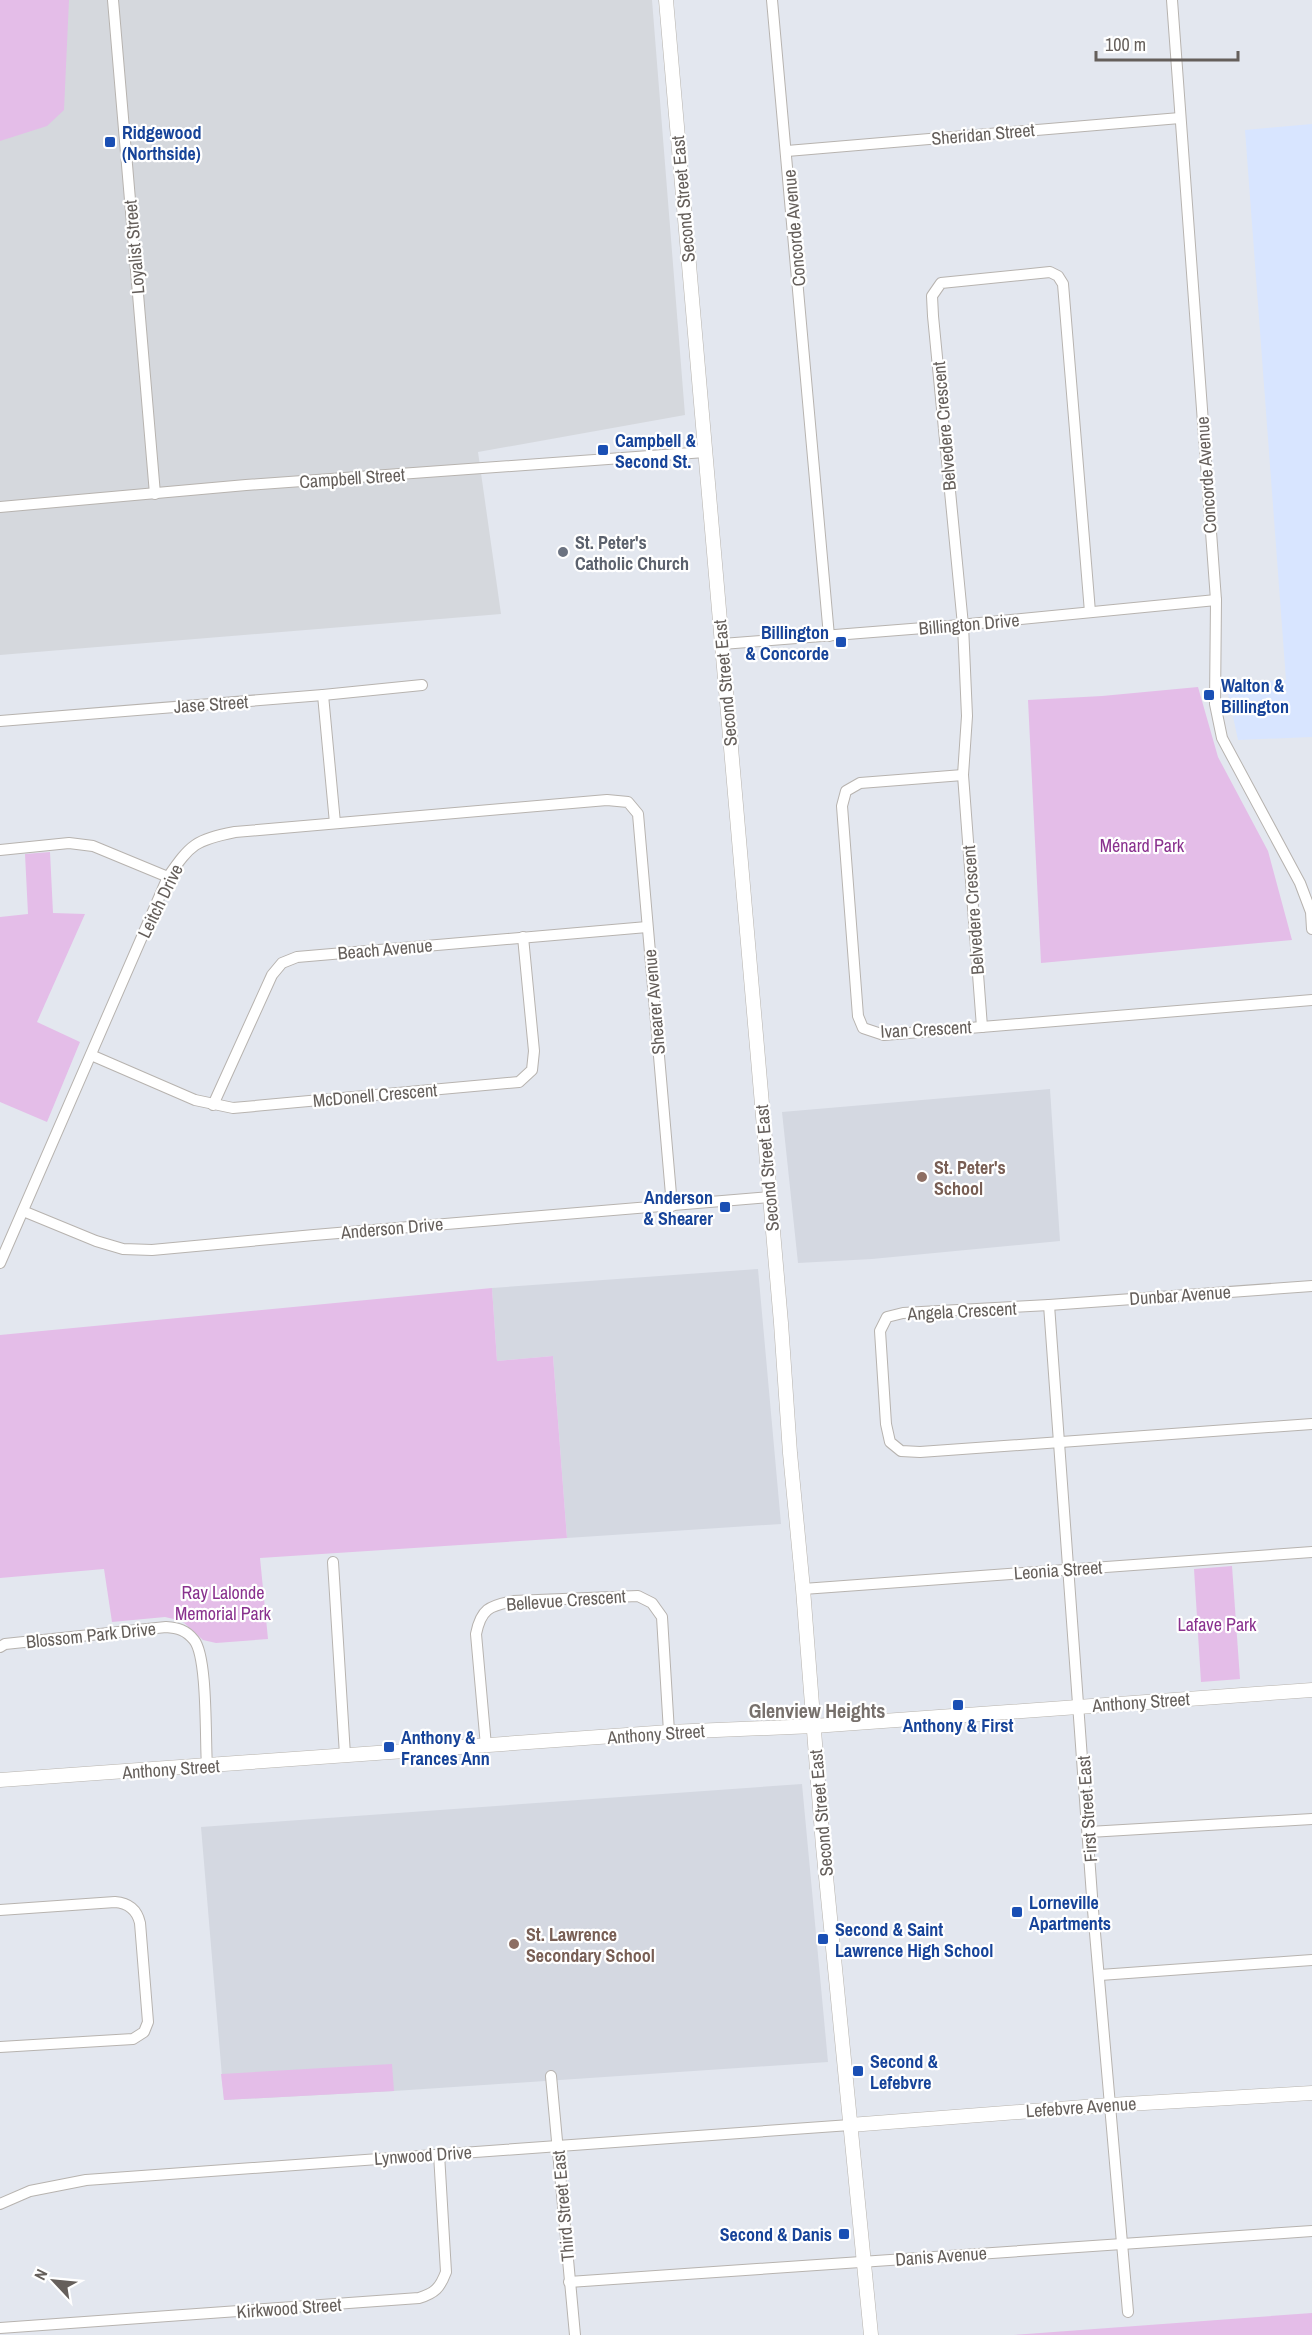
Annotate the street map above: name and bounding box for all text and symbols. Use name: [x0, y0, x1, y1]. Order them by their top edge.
scale bar: [1096, 24, 1238, 62]
text: 100 m: [1105, 32, 1146, 57]
street label: Sheridan Street: [930, 117, 1036, 151]
place label: Ridgewood (Northside): [122, 120, 202, 166]
marker: Ridgewood (Northside): [103, 135, 117, 149]
street label: Second Street East: [665, 135, 701, 263]
street label: Concorde Avenue: [776, 169, 812, 287]
street label: Loyalist Street: [117, 199, 151, 295]
street label: Belvedere Crescent: [926, 360, 962, 492]
street label: Concorde Avenue: [1189, 416, 1223, 534]
place label: Campbell & Second St.: [615, 428, 697, 474]
marker: Campbell & Second St.: [596, 443, 610, 457]
street label: Campbell Street: [298, 462, 406, 494]
place label: St. Peter's Catholic Church: [575, 530, 689, 576]
marker: St. Peter's Catholic Church: [556, 545, 570, 559]
street label: Billington Drive: [918, 607, 1020, 641]
street label: Second Street East: [707, 619, 743, 747]
place label: Billington & Concorde: [745, 620, 829, 666]
marker: Billington & Concorde: [834, 635, 848, 649]
place label: Walton & Billington: [1221, 673, 1289, 719]
marker: Walton & Billington: [1202, 688, 1216, 702]
street label: Jase Street: [173, 689, 249, 719]
park label: Ménard Park: [1100, 833, 1185, 858]
street label: Belvedere Crescent: [956, 844, 990, 976]
street label: Leitch Drive: [131, 860, 189, 942]
street label: Beach Avenue: [337, 932, 433, 966]
street label: Shearer Avenue: [637, 948, 671, 1056]
street label: Ivan Crescent: [880, 1014, 972, 1044]
street label: McDonell Crescent: [312, 1077, 438, 1113]
street label: Second Street East: [749, 1104, 785, 1232]
place label: St. Peter's School: [934, 1155, 1006, 1201]
marker: St. Peter's School: [915, 1170, 929, 1184]
place label: Anderson & Shearer: [643, 1185, 713, 1231]
marker: Anderson & Shearer: [718, 1200, 732, 1214]
street label: Anderson Drive: [339, 1211, 444, 1245]
street label: Dunbar Avenue: [1128, 1279, 1232, 1311]
street label: Angela Crescent: [906, 1296, 1017, 1326]
street label: Leonia Street: [1013, 1554, 1103, 1586]
park label: Ray Lalonde Memorial Park: [175, 1580, 272, 1626]
street label: Bellevue Crescent: [505, 1583, 627, 1617]
park label: Lafave Park: [1178, 1612, 1257, 1637]
street label: Blossom Park Drive: [25, 1616, 157, 1654]
street label: Anthony Street: [1090, 1686, 1191, 1718]
district label: Glenview Heights: [749, 1697, 885, 1724]
marker: Anthony & First: [951, 1698, 965, 1712]
place label: Anthony & First: [903, 1713, 1013, 1738]
street label: Anthony Street: [605, 1718, 706, 1750]
place label: Anthony & Frances Ann: [401, 1725, 490, 1771]
marker: Anthony & Frances Ann: [382, 1740, 396, 1754]
street label: Second Street East: [803, 1749, 839, 1877]
street label: Anthony Street: [120, 1753, 221, 1785]
street label: First Street East: [1071, 1755, 1103, 1863]
place label: Lorneville Apartments: [1029, 1890, 1111, 1936]
marker: Lorneville Apartments: [1010, 1905, 1024, 1919]
place label: Second & Saint Lawrence High School: [835, 1917, 993, 1963]
place label: St. Lawrence Secondary School: [526, 1922, 655, 1968]
marker: Second & Saint Lawrence High School: [816, 1932, 830, 1946]
marker: St. Lawrence Secondary School: [507, 1937, 521, 1951]
place label: Second & Lefebvre: [870, 2049, 938, 2095]
marker: Second & Lefebvre: [851, 2064, 865, 2078]
street label: Lefebvre Avenue: [1025, 2091, 1137, 2123]
street label: Lynwood Drive: [373, 2139, 473, 2171]
street label: Third Street East: [546, 2149, 580, 2263]
place label: Second & Danis: [720, 2222, 832, 2247]
marker: Second & Danis: [837, 2227, 851, 2241]
street label: Danis Avenue: [894, 2240, 988, 2272]
north arrow: [24, 2251, 84, 2311]
text: N: [29, 2265, 52, 2284]
street label: Kirkwood Street: [236, 2292, 342, 2324]

